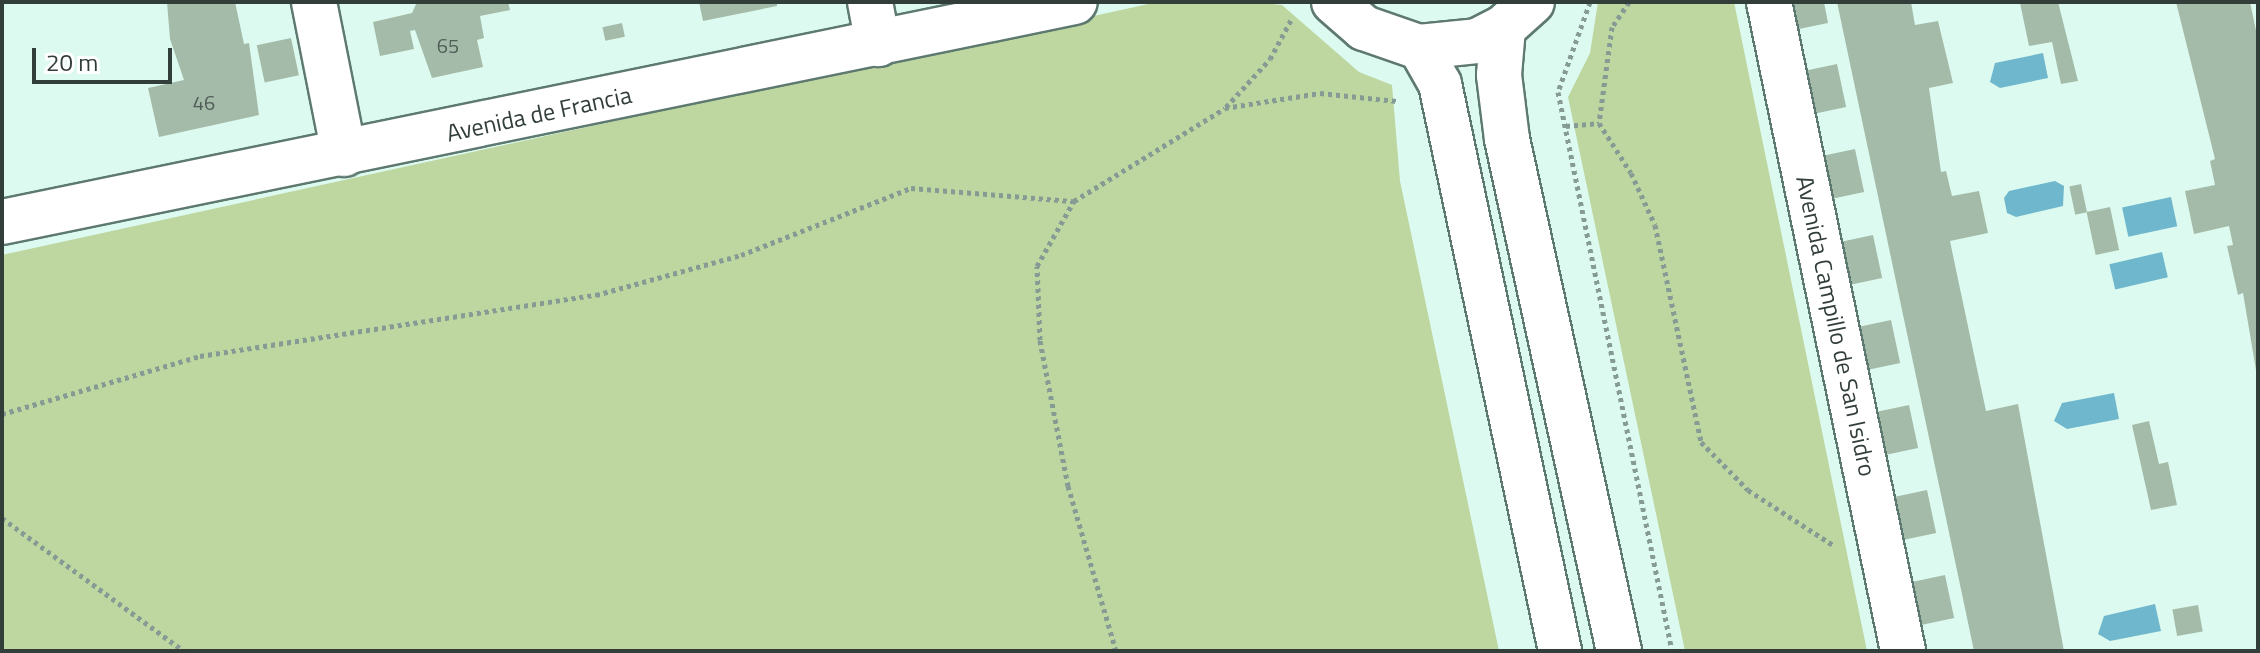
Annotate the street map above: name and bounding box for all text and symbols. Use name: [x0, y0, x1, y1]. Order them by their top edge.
scale bar: [36, 32, 176, 82]
house number: 65: [437, 33, 459, 57]
text: 20 m: [46, 44, 98, 80]
street label: Avenida de Francia: [444, 80, 634, 148]
house number: 46: [193, 90, 215, 114]
street label: Avenida Campillo de San Isidro: [1790, 173, 1882, 479]

